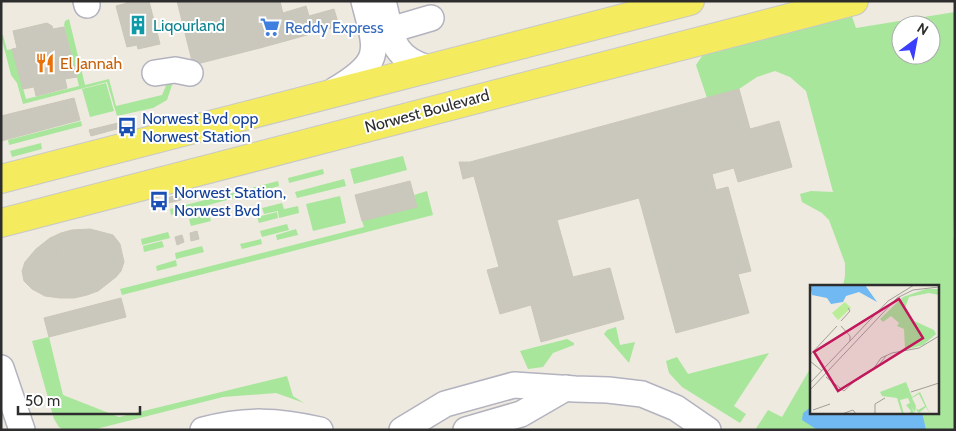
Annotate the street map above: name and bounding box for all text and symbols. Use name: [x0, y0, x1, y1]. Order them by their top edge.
building icon: Liqourland: [127, 14, 149, 36]
north arrow: [891, 15, 941, 65]
place label: Liqourland: [153, 16, 225, 35]
supermarket icon: Reddy Express: [259, 16, 281, 38]
place label: Reddy Express: [285, 18, 384, 37]
text: N: [914, 19, 932, 39]
restaurant icon: El Jannah: [34, 52, 56, 74]
place label: El Jannah: [60, 54, 122, 73]
street label: Norwest Boulevard: [363, 85, 491, 137]
place label: Norwest Bvd opp Norwest Station: [142, 109, 258, 146]
bus stop icon: Norwest Bvd opp Norwest Station: [116, 116, 138, 138]
place label: Norwest Station, Norwest Bvd: [174, 183, 286, 220]
bus stop icon: Norwest Station, Norwest Bvd: [148, 190, 170, 212]
inset map: [810, 285, 938, 414]
scale bar: [18, 384, 140, 416]
text: 50 m: [25, 392, 60, 410]

